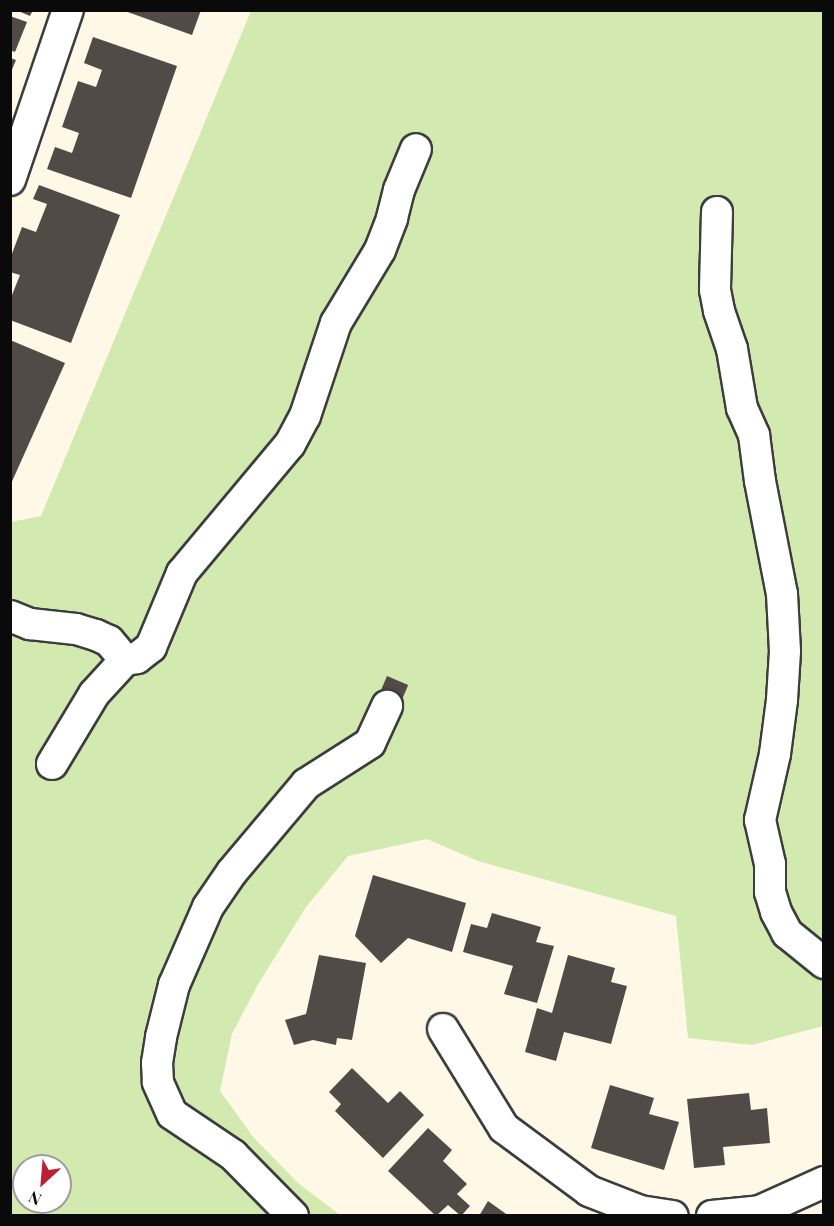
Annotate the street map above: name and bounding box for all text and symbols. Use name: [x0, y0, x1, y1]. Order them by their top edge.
north arrow: [12, 1154, 72, 1214]
text: N: [25, 1187, 45, 1211]

